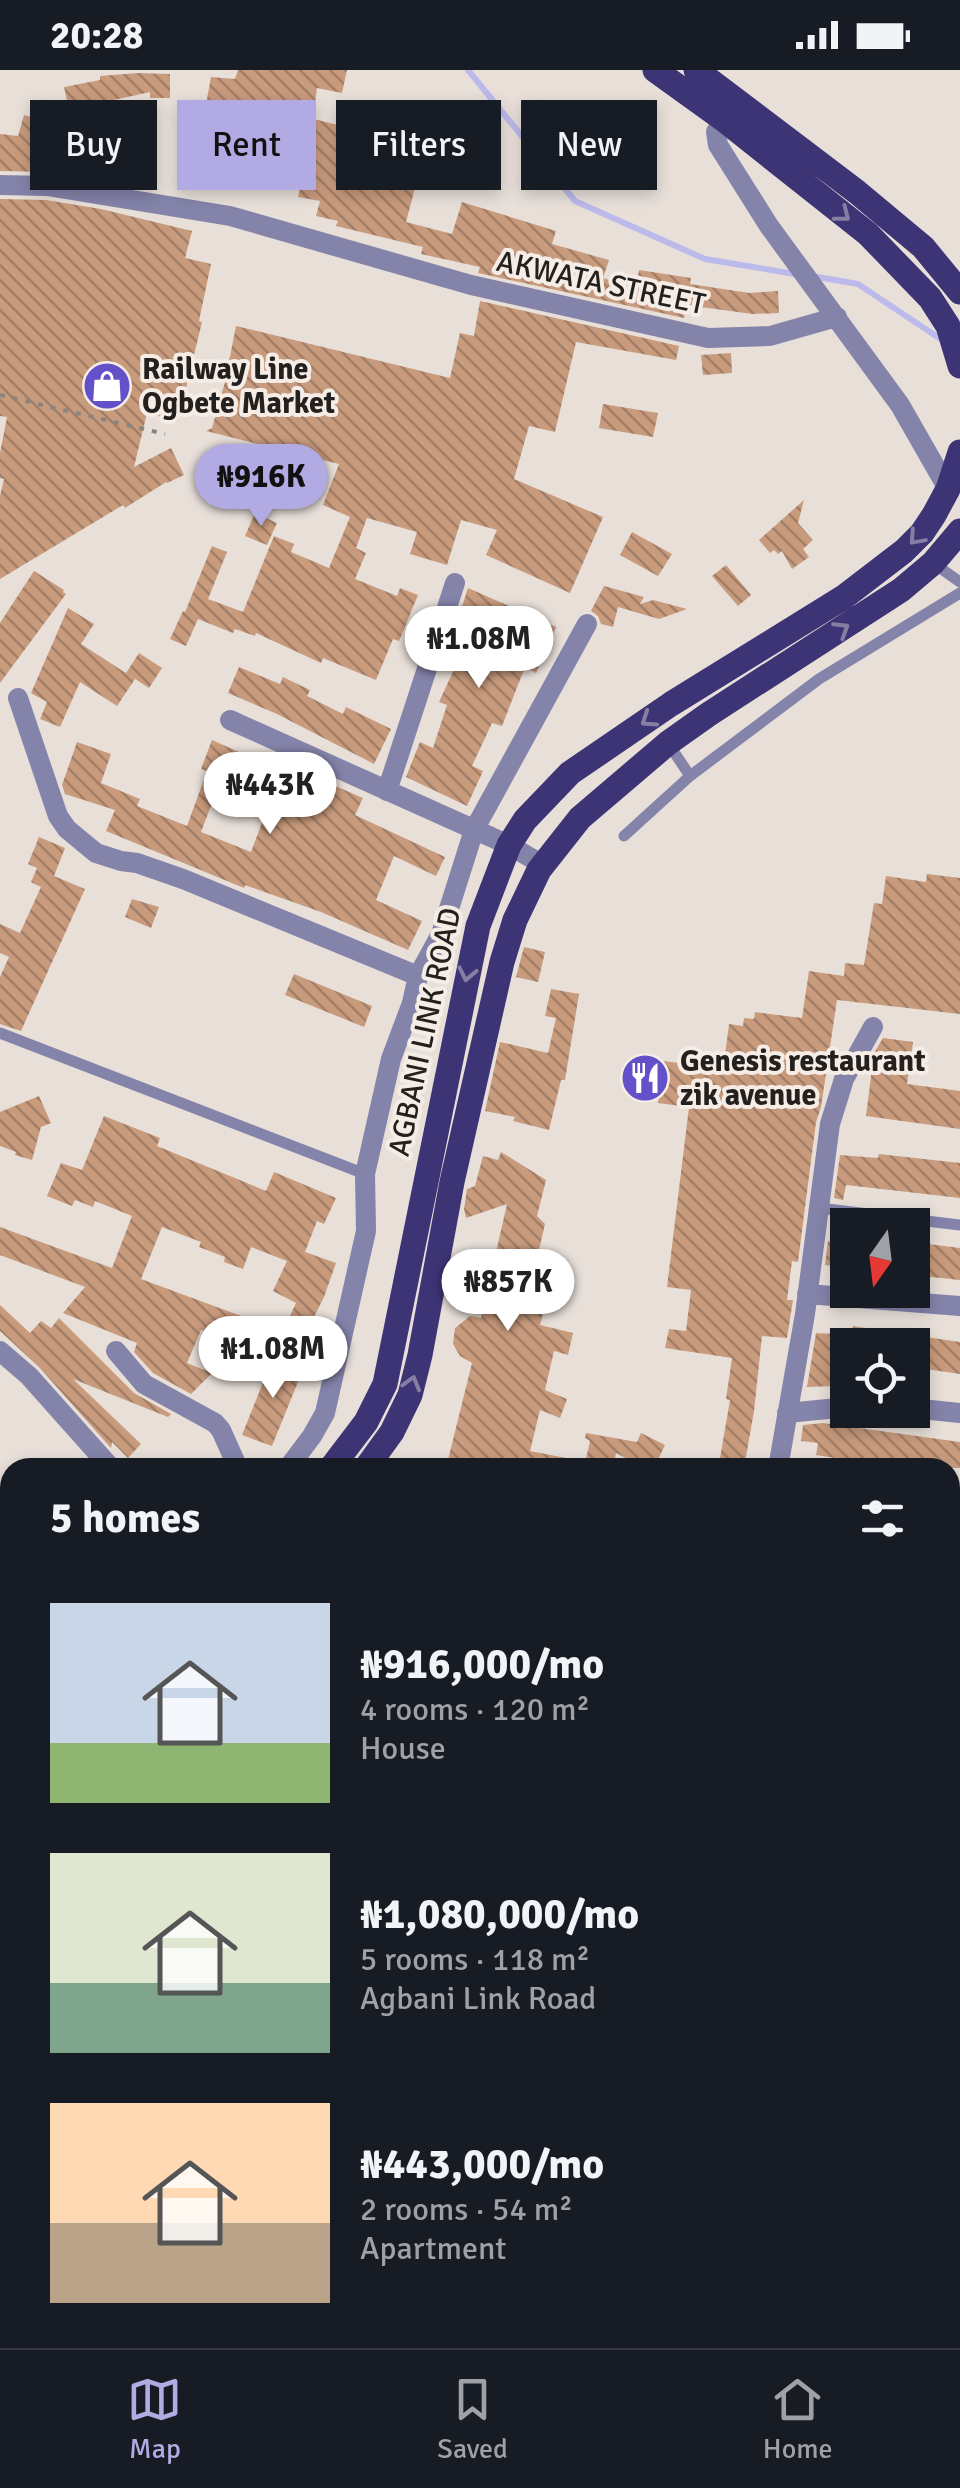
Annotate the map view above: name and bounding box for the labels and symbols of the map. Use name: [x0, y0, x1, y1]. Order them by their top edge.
one-way arrow: [832, 203, 850, 221]
street label: AKWATA STREET: [493, 243, 709, 323]
place label: Railway Line Ogbete Market: [142, 351, 335, 422]
shop icon: Railway Line Ogbete Market: [81, 360, 133, 412]
pin: ₦916K: [191, 444, 331, 529]
one-way arrow: [910, 526, 928, 545]
pin: ₦1.08M: [398, 606, 560, 691]
one-way arrow: [831, 622, 849, 641]
one-way arrow: [640, 707, 658, 726]
pin: ₦443K: [200, 752, 340, 837]
street label: AGBANI LINK ROAD: [381, 904, 469, 1160]
one-way arrow: [458, 965, 479, 982]
place label: Genesis restaurant zik avenue: [680, 1043, 926, 1114]
restaurant icon: Genesis restaurant zik avenue: [619, 1052, 671, 1104]
north arrow: [830, 1208, 930, 1308]
pin: ₦857K: [438, 1249, 578, 1334]
pin: ₦1.08M: [192, 1316, 354, 1401]
one-way arrow: [401, 1375, 422, 1392]

